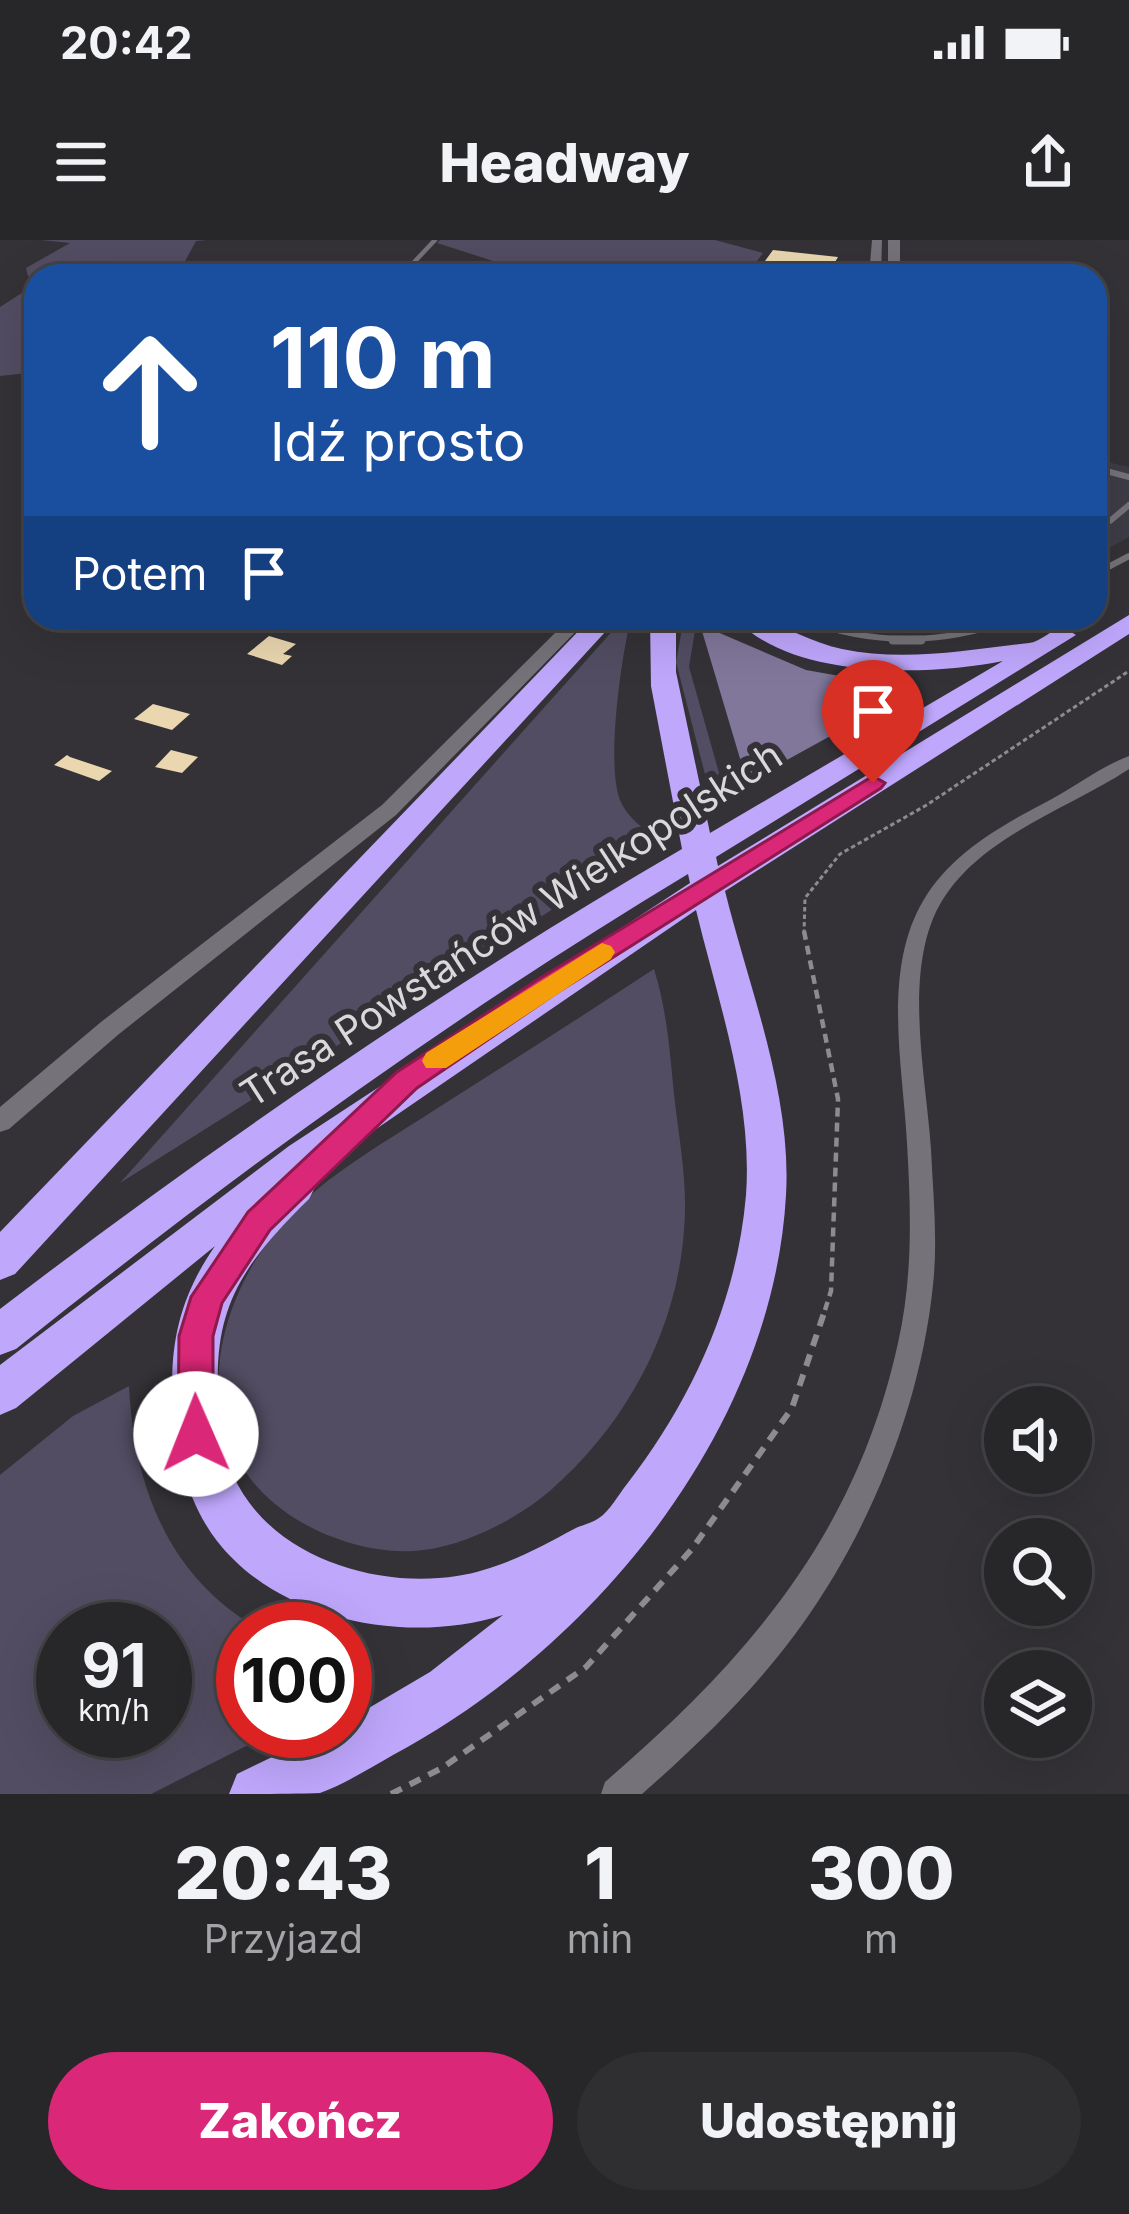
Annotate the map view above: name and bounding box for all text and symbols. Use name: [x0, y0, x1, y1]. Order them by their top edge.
text: 20:42: [60, 15, 193, 70]
icon: menu: [48, 129, 114, 195]
icon: share: [1015, 129, 1081, 195]
text: Headway: [439, 130, 690, 195]
text: 110 m: [270, 307, 496, 408]
icon: ahead: [72, 312, 228, 468]
text: Idź prosto: [270, 409, 525, 474]
icon: arrive: [231, 540, 297, 606]
text: Potem: [72, 546, 207, 601]
pin: [822, 660, 924, 783]
icon: arrive: [840, 678, 906, 744]
street label: Trasa Powstańców Wielkopolskich: [231, 731, 790, 1117]
position arrow: [133, 1371, 259, 1497]
map controls: [984, 1386, 1092, 1758]
button: sound: [984, 1386, 1092, 1494]
button: search: [984, 1518, 1092, 1626]
speed limit sign: 100: [216, 1602, 372, 1758]
text: 91: [82, 1629, 146, 1701]
button: layers: [984, 1650, 1092, 1758]
text: km/h: [78, 1692, 150, 1728]
text: 20:43: [174, 1829, 392, 1916]
text: 1: [584, 1829, 616, 1916]
text: 300: [808, 1829, 955, 1916]
text: Przyjazd: [204, 1915, 363, 1962]
text: min: [567, 1915, 633, 1962]
text: m: [864, 1915, 898, 1962]
button: Zakończ: [48, 2052, 553, 2190]
button: Udostępnij: [577, 2052, 1081, 2190]

